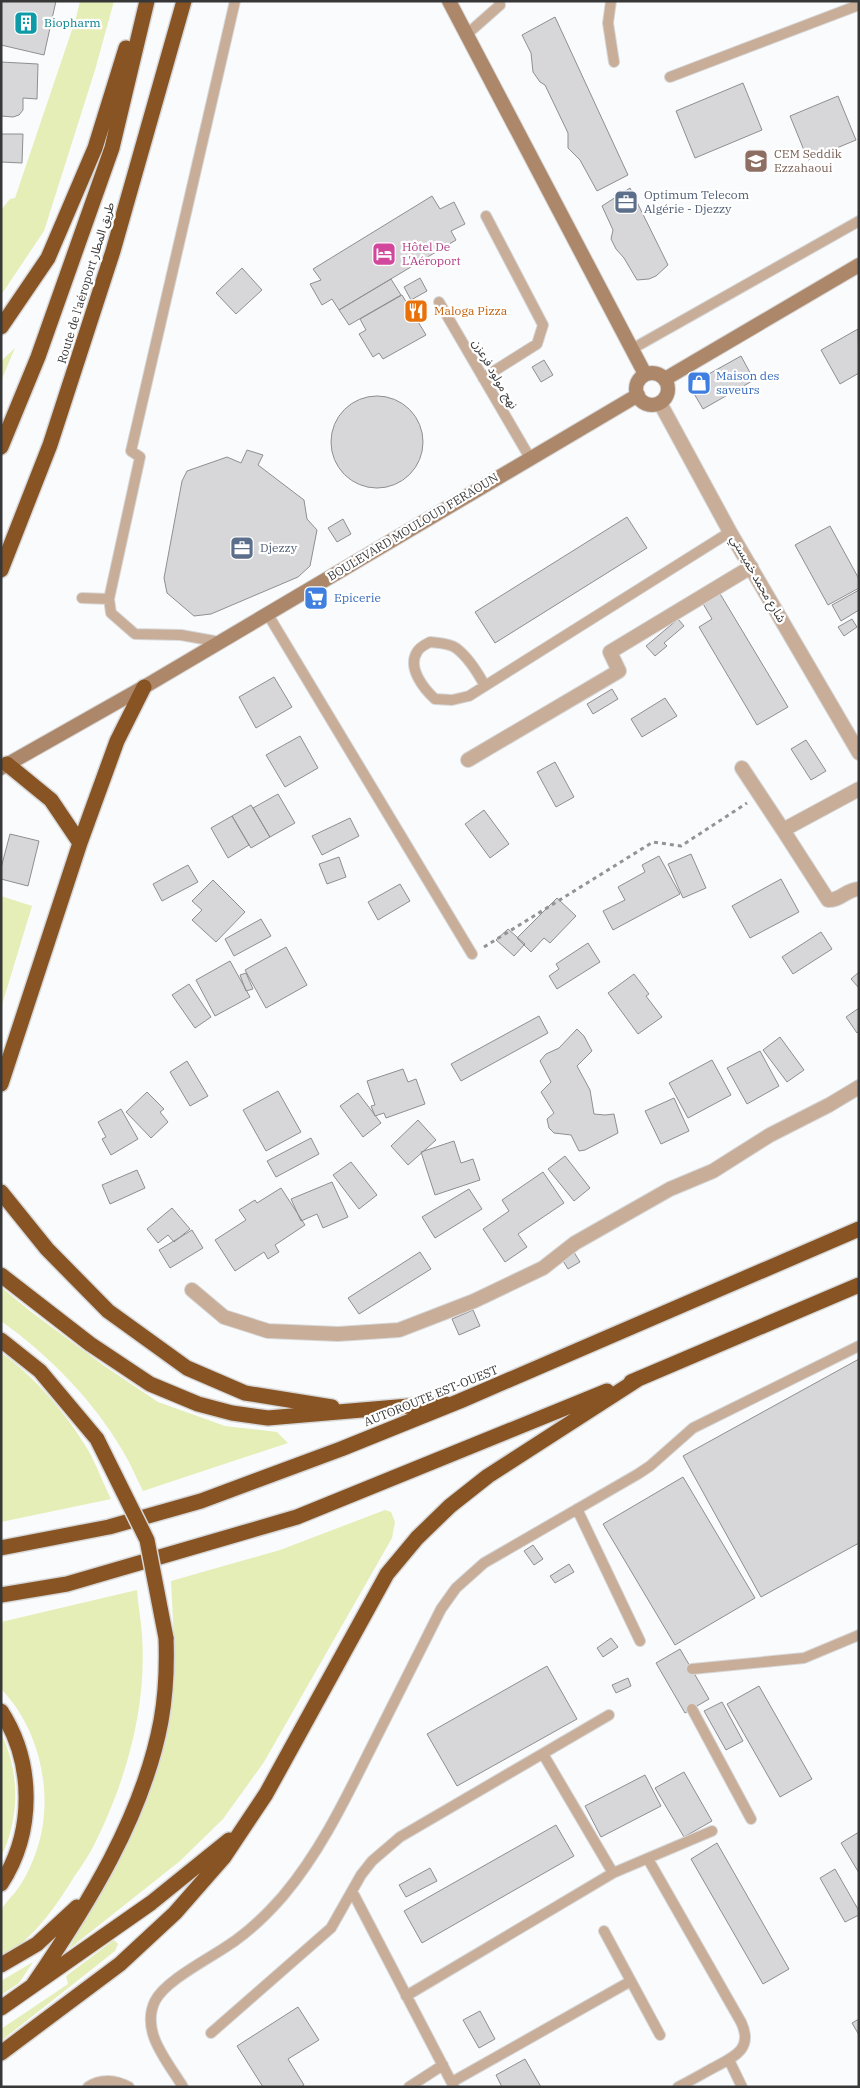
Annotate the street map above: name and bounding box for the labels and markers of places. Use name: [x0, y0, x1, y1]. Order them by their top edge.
building icon: Biopharm: [13, 10, 39, 36]
place label: Biopharm: [44, 15, 101, 30]
place label: CEM Seddik Ezzahaoui: [774, 146, 842, 175]
school or university icon: CEM Seddik Ezzahaoui: [743, 148, 769, 174]
place label: Optimum Telecom Algérie - Djezzy: [644, 187, 750, 216]
office icon: Optimum Telecom Algérie - Djezzy: [613, 189, 639, 215]
place label: Hôtel De L'Aéroport: [402, 239, 461, 268]
hotel icon: Hôtel De L'Aéroport: [371, 241, 397, 267]
restaurant icon: Maloga Pizza: [403, 298, 429, 324]
place label: Maloga Pizza: [434, 303, 508, 318]
place label: Maison des saveurs: [716, 368, 780, 397]
shop icon: Maison des saveurs: [686, 370, 712, 396]
office icon: Djezzy: [229, 535, 255, 561]
place label: Djezzy: [260, 540, 298, 555]
supermarket icon: Epicerie: [303, 585, 329, 611]
place label: Epicerie: [334, 590, 381, 605]

